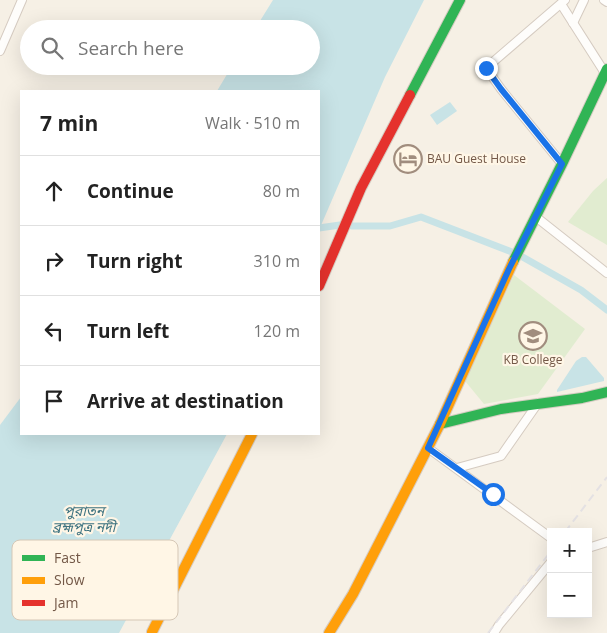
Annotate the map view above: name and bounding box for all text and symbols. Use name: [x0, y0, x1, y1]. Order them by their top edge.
search box: [20, 20, 320, 75]
icon: search: [38, 34, 66, 62]
text: Search here: [78, 35, 184, 61]
route end: [475, 57, 498, 80]
text: 7 min: [40, 109, 98, 137]
text: Walk · 510 m: [205, 112, 300, 134]
hotel icon: BAU Guest House: [393, 144, 423, 174]
place label: BAU Guest House: [427, 150, 526, 167]
icon: ahead: [40, 177, 68, 205]
text: Continue: [87, 178, 174, 204]
text: 80 m: [263, 180, 300, 202]
icon: right: [40, 247, 68, 275]
text: Turn right: [87, 248, 182, 274]
text: 310 m: [254, 250, 300, 272]
icon: left: [40, 317, 68, 345]
text: Turn left: [87, 318, 169, 344]
text: 120 m: [254, 320, 300, 342]
school or university icon: KB College: [518, 321, 548, 351]
place label: KB College: [503, 351, 563, 368]
icon: arrive: [40, 387, 68, 415]
text: Arrive at destination: [87, 388, 284, 414]
route start: [482, 483, 505, 506]
water label: পুরাতন ব্রহ্মপুত্র নদী: [52, 501, 119, 536]
map controls: [547, 528, 592, 618]
button: +: [547, 528, 592, 573]
legend: [12, 540, 178, 620]
text: Fast: [54, 548, 81, 567]
text: Slow: [54, 570, 85, 589]
button: −: [547, 573, 592, 618]
text: Jam: [52, 593, 79, 612]

